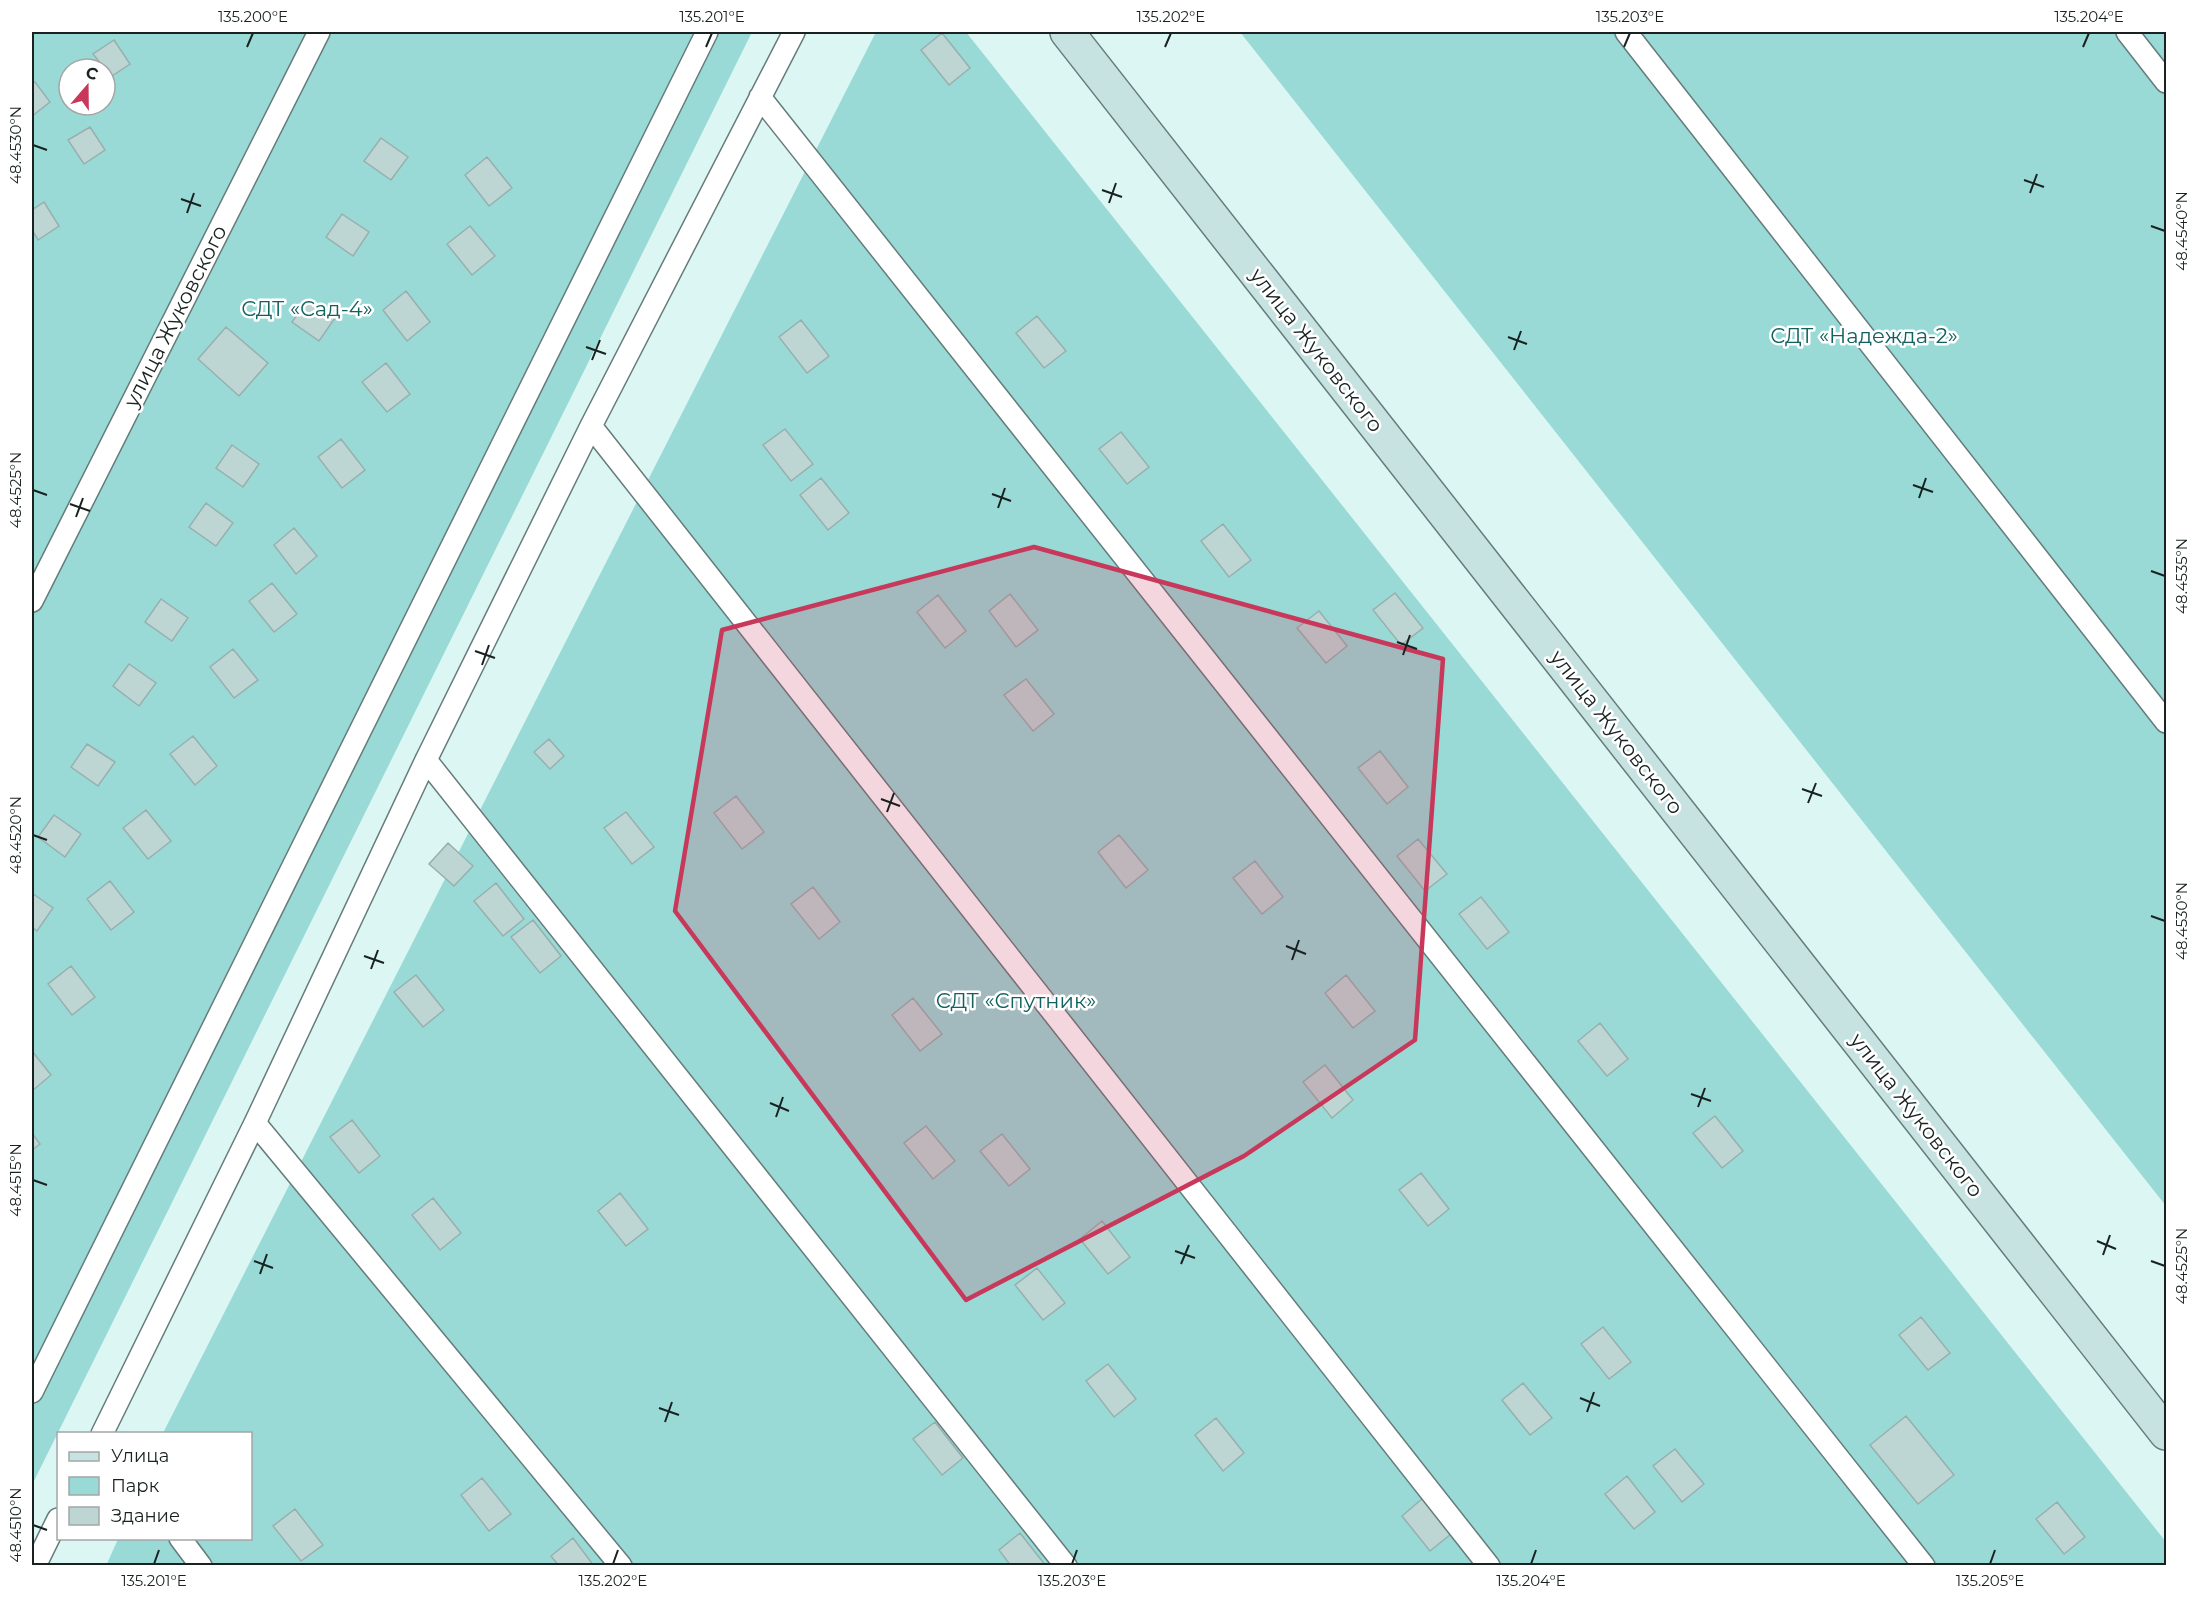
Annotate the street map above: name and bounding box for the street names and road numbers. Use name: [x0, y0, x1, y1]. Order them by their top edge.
street label: улица Жуковского: [118, 221, 232, 412]
street label: улица Жуковского: [1245, 262, 1389, 437]
street label: улица Жуковского: [1545, 644, 1689, 819]
street label: улица Жуковского: [1845, 1027, 1989, 1202]

